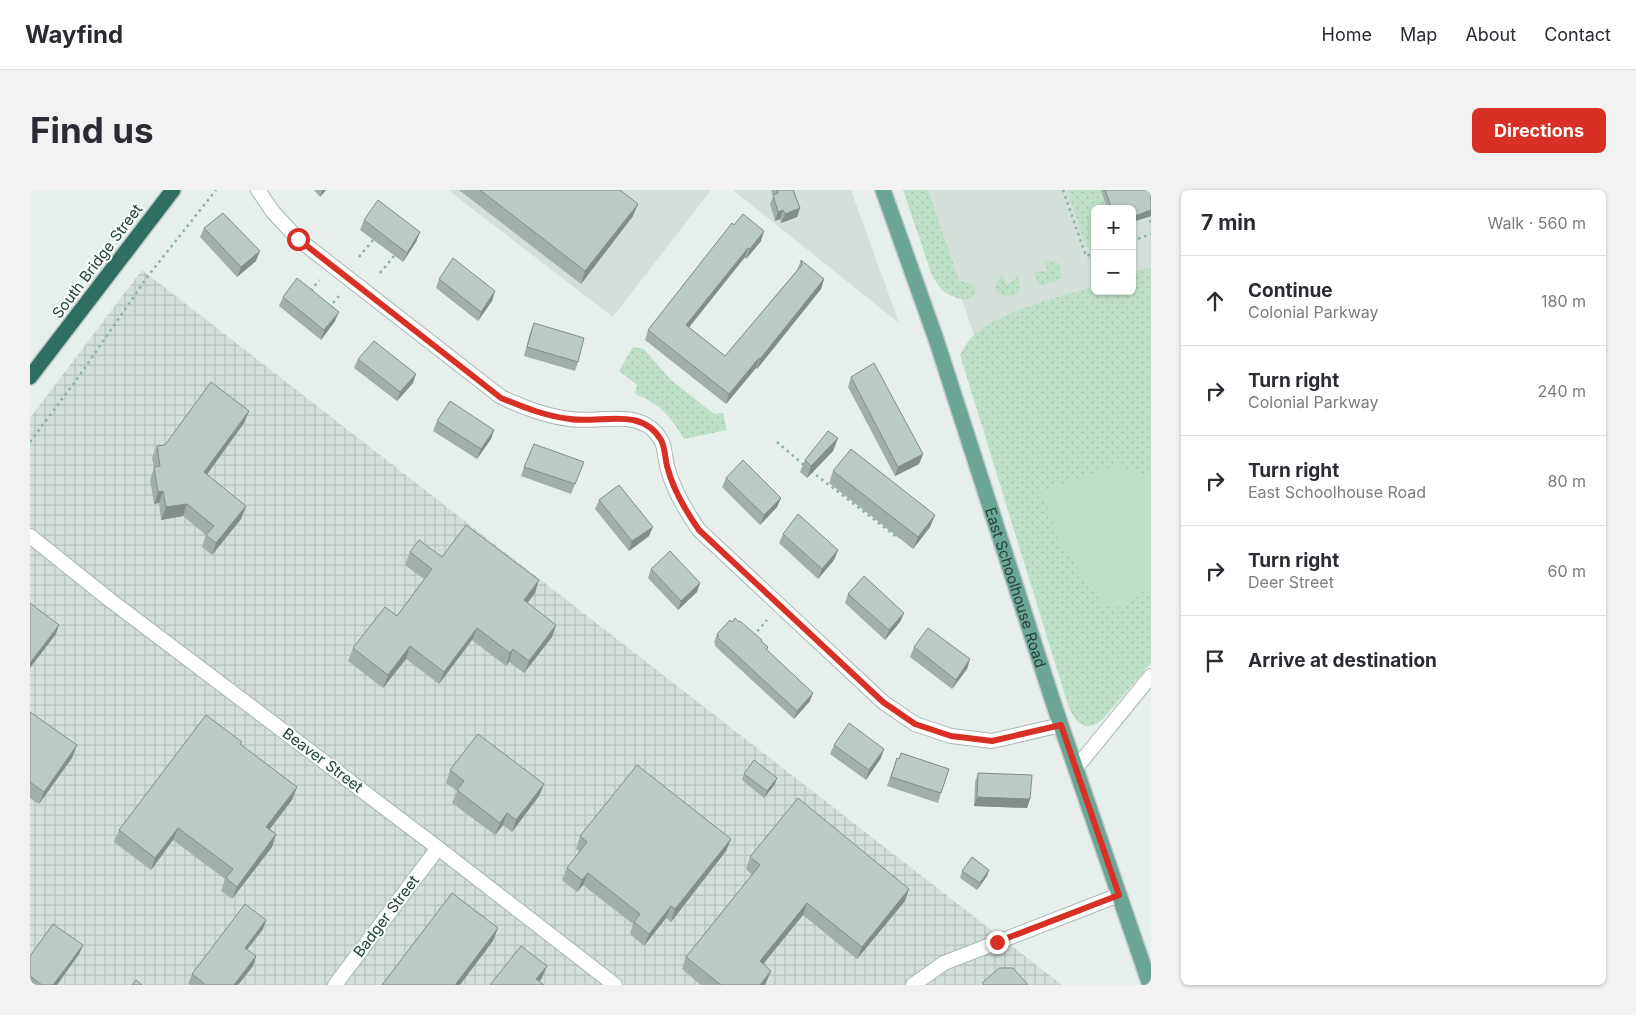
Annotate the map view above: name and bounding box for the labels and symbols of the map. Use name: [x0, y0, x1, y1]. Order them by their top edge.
street label: South Bridge Street: [48, 200, 146, 322]
route start: [287, 228, 310, 251]
street label: East Schoolhouse Road: [981, 505, 1051, 670]
street label: Beaver Street: [279, 724, 367, 797]
street label: Badger Street: [349, 871, 423, 961]
route end: [986, 931, 1009, 954]

